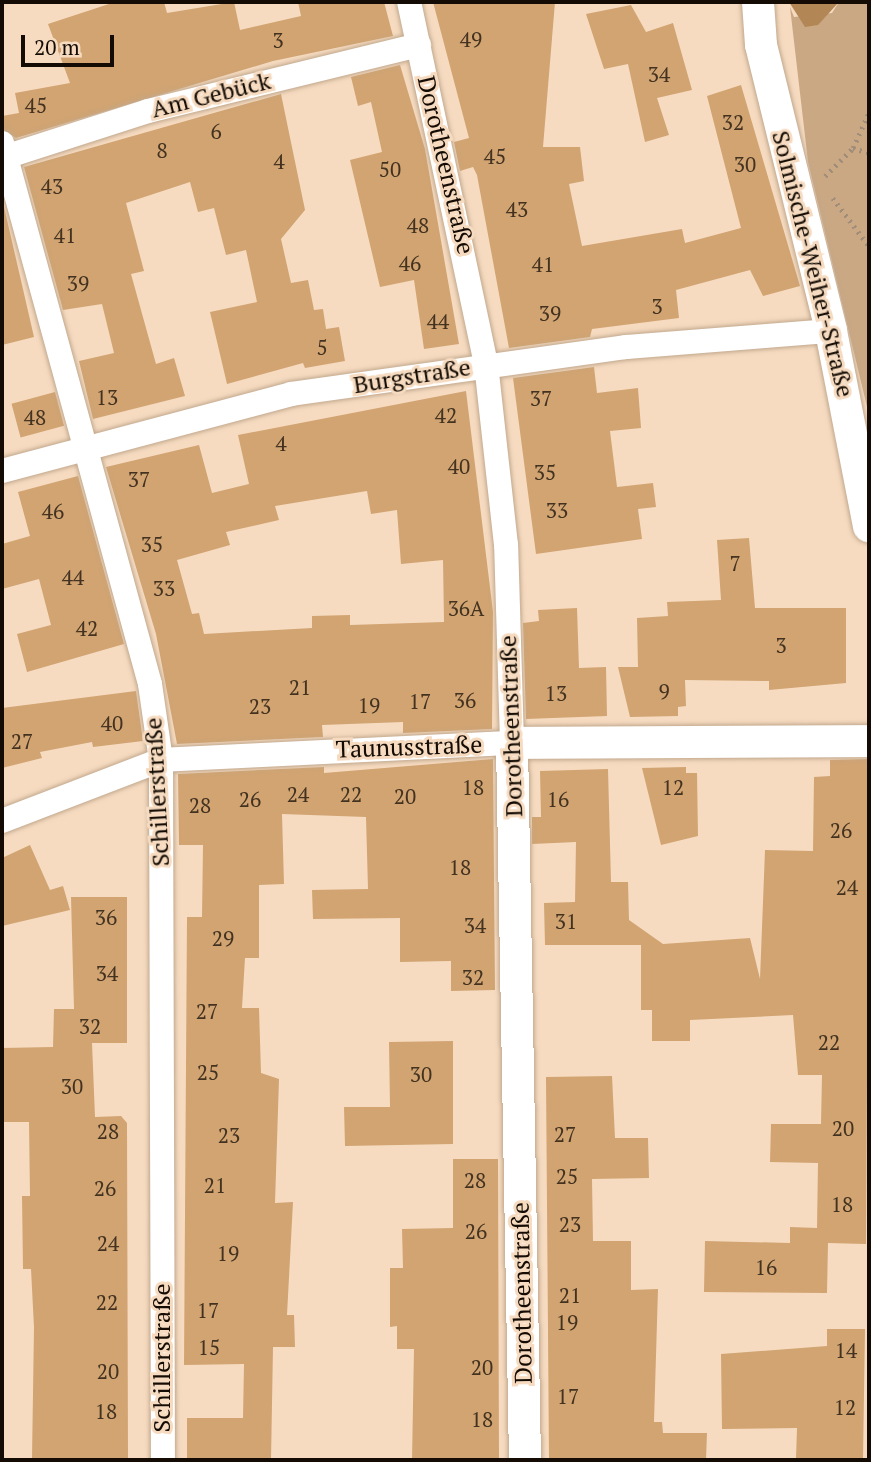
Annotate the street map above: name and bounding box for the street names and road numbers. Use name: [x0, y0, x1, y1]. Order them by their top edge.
street label: Am Gebück: [148, 66, 274, 124]
street label: Dorotheenstraße: [412, 73, 480, 257]
street label: Solmische-Weiher-Straße: [766, 128, 860, 400]
street label: Burgstraße: [351, 353, 473, 399]
street label: Dorotheenstraße: [493, 635, 529, 817]
street label: Schillerstraße: [139, 717, 175, 867]
street label: Taunusstraße: [335, 730, 483, 764]
street label: Dorotheenstraße: [506, 1202, 538, 1384]
street label: Schillerstraße: [148, 1283, 176, 1433]

